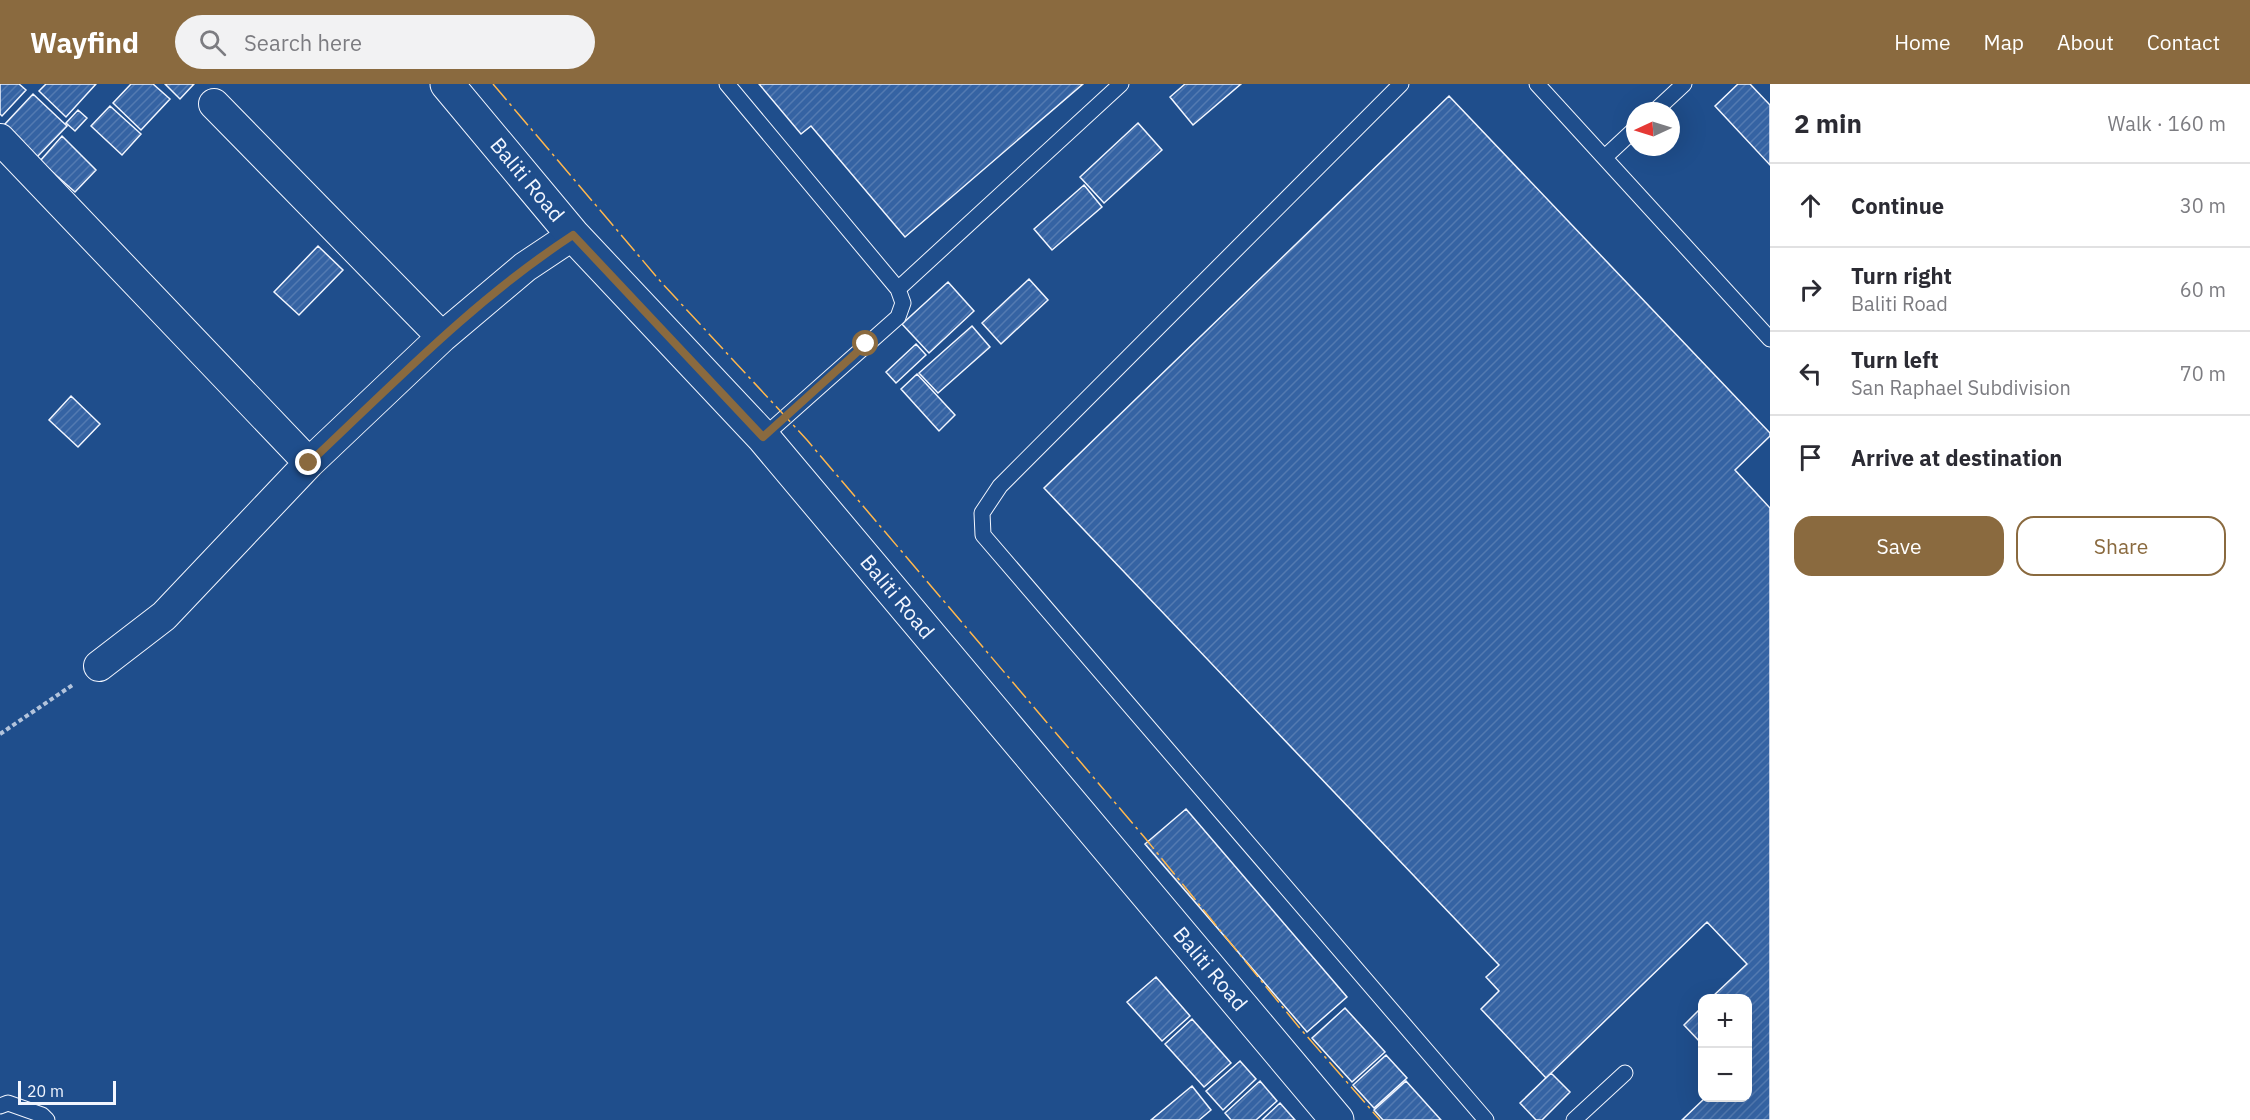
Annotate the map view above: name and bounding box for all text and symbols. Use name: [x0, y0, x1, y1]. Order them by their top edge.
search box: [175, 15, 595, 69]
text: Wayfind: [30, 24, 139, 61]
icon: search: [196, 26, 229, 59]
text: Search here: [244, 28, 362, 57]
text: Home: [1894, 28, 1951, 56]
text: Map: [1984, 28, 2024, 56]
text: About: [2057, 28, 2114, 56]
text: Contact: [2147, 28, 2220, 56]
north arrow: [1626, 102, 1680, 156]
text: 2 min: [1794, 106, 1862, 140]
text: Walk · 160 m: [2108, 110, 2226, 137]
street label: Baliti Road: [484, 131, 571, 227]
icon: ahead: [1794, 189, 1827, 222]
text: Continue: [1851, 191, 1944, 220]
text: 30 m: [2180, 192, 2226, 219]
text: Turn right: [1851, 261, 1952, 290]
icon: right: [1794, 273, 1827, 306]
text: 60 m: [2180, 276, 2226, 303]
text: Baliti Road: [1851, 290, 1948, 317]
route start: [852, 330, 878, 356]
text: Turn left: [1851, 345, 1939, 374]
icon: left: [1794, 357, 1827, 390]
text: 70 m: [2180, 360, 2226, 387]
text: San Raphael Subdivision: [1851, 374, 2071, 401]
icon: arrive: [1794, 441, 1827, 474]
text: Arrive at destination: [1851, 443, 2062, 472]
route end: [295, 449, 321, 475]
button: Save: [1794, 516, 2004, 576]
button: Share: [2016, 516, 2226, 576]
street label: Baliti Road: [854, 548, 941, 644]
street label: Baliti Road: [1167, 920, 1254, 1016]
map controls: [1698, 994, 1752, 1102]
button: +: [1698, 994, 1752, 1048]
button: −: [1698, 1048, 1752, 1102]
scale bar: [18, 1078, 116, 1106]
text: 20 m: [27, 1081, 64, 1101]

